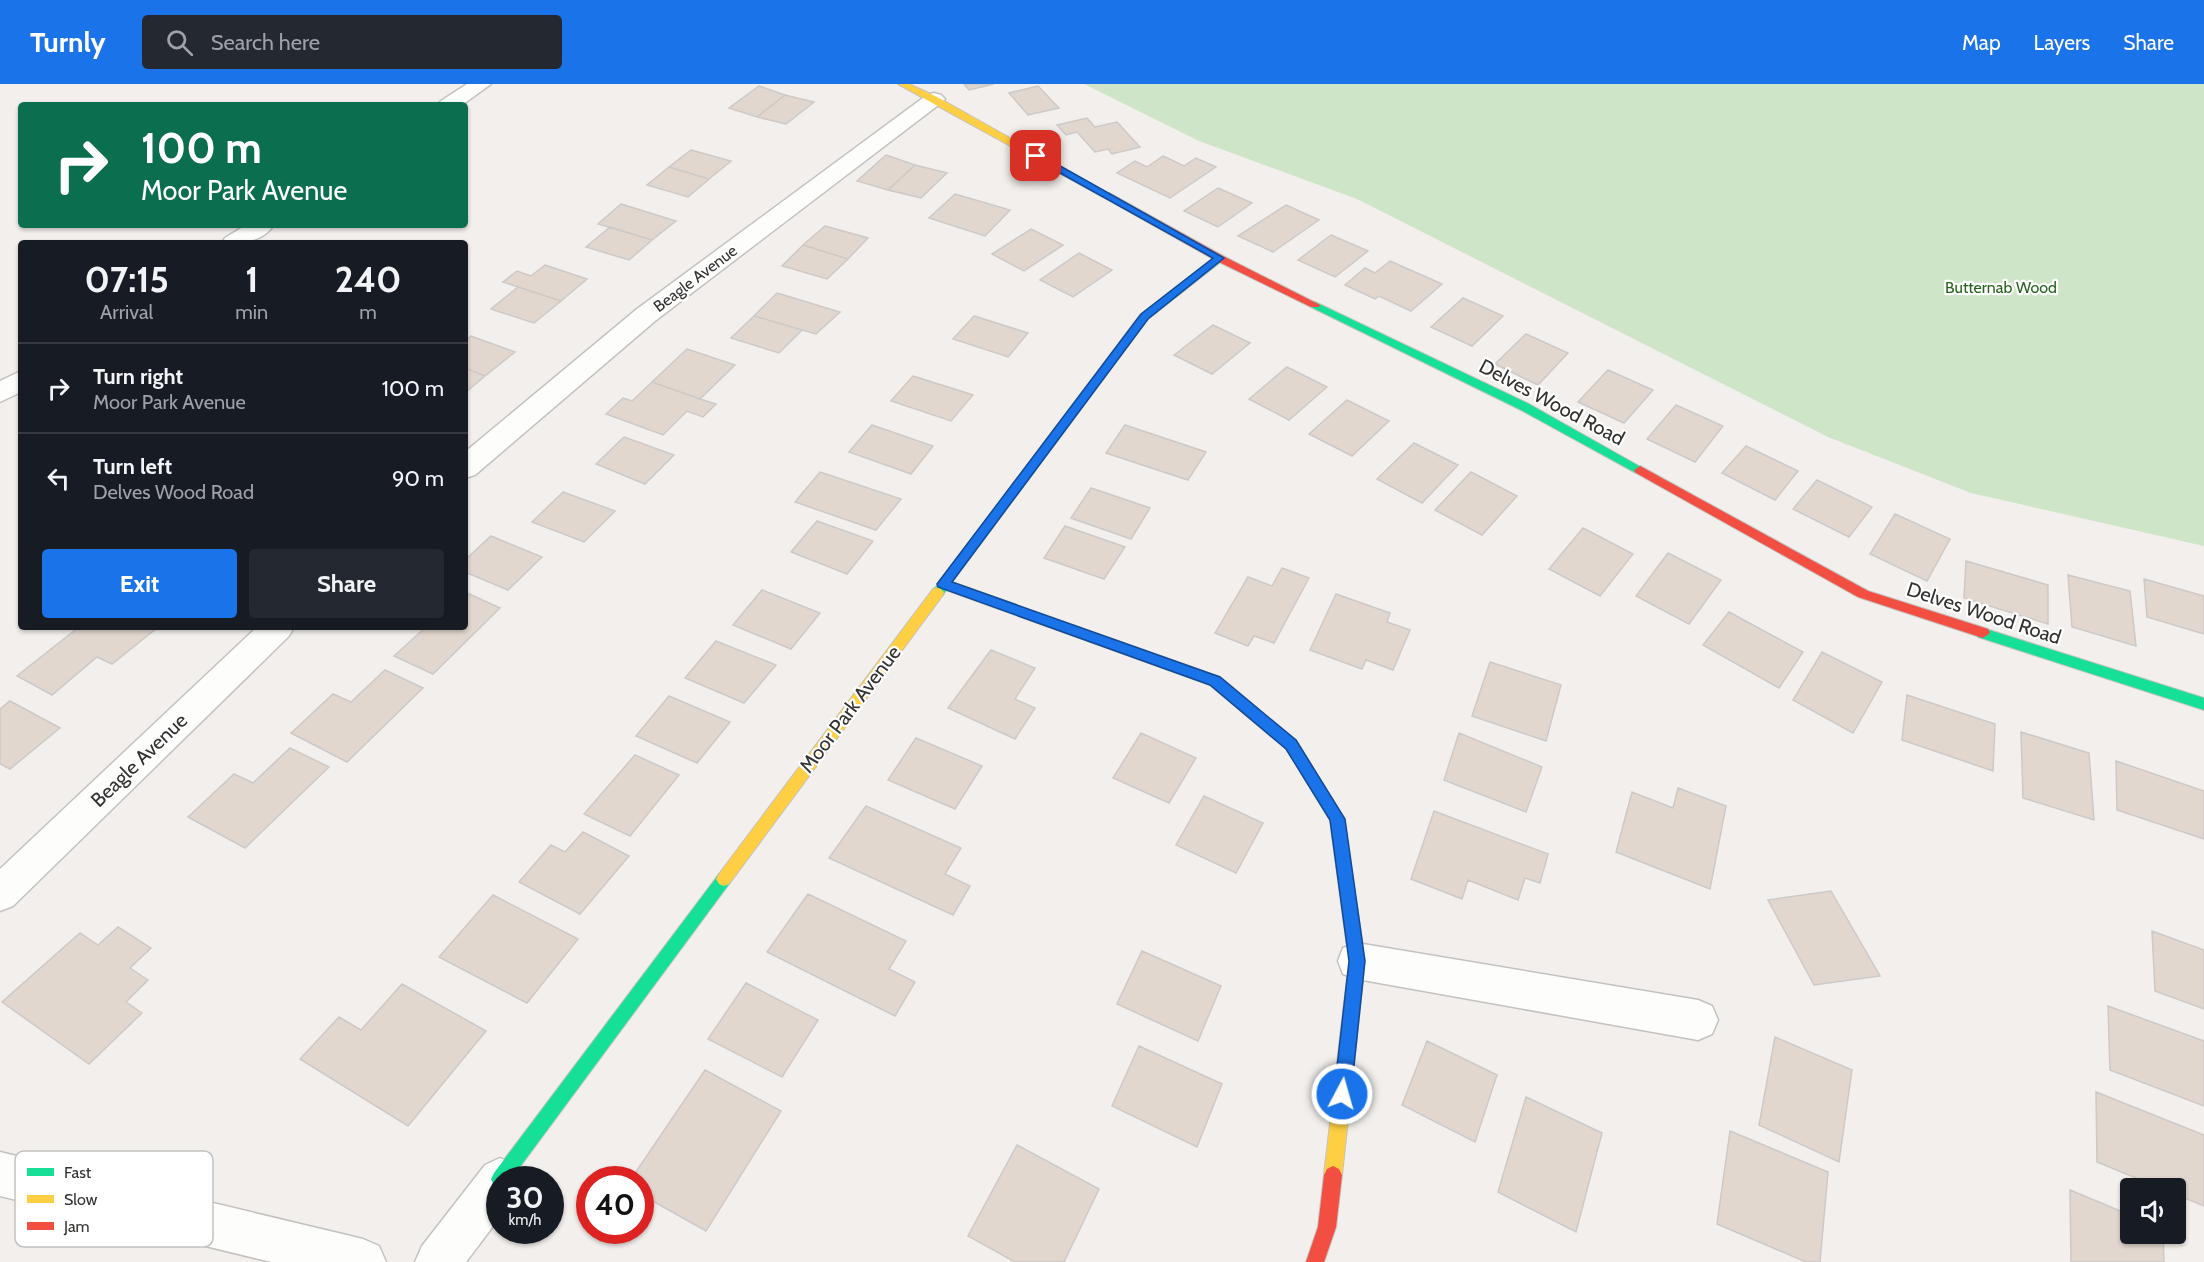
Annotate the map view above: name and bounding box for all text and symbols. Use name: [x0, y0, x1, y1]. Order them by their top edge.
search box: [142, 15, 562, 69]
text: Turnly: [30, 25, 106, 59]
icon: search: [163, 26, 196, 59]
text: Search here: [211, 29, 320, 56]
text: Map: [1962, 30, 2001, 55]
text: Layers: [2034, 30, 2090, 55]
text: Share: [2123, 30, 2174, 55]
text: 100 m: [141, 122, 262, 174]
icon: right: [42, 126, 120, 204]
pin: [1010, 130, 1061, 181]
icon: arrive: [1019, 139, 1052, 172]
text: Moor Park Avenue: [141, 174, 347, 207]
street label: Beagle Avenue: [650, 241, 741, 316]
text: 07:15: [84, 257, 169, 301]
text: 1: [245, 257, 258, 301]
text: 240: [335, 257, 402, 301]
park label: Butternab Wood: [1945, 278, 2057, 297]
text: Arrival: [100, 300, 153, 324]
text: min: [235, 300, 268, 324]
text: m: [359, 300, 377, 324]
street label: Delves Wood Road: [1475, 354, 1629, 450]
text: Turn right: [93, 363, 183, 390]
icon: right: [42, 372, 75, 405]
text: 100 m: [382, 375, 444, 402]
text: Moor Park Avenue: [93, 390, 246, 414]
text: Turn left: [93, 453, 172, 480]
icon: left: [42, 462, 75, 495]
text: 90 m: [392, 465, 444, 492]
text: Delves Wood Road: [93, 480, 254, 504]
button: Exit: [42, 549, 237, 618]
button: Share: [249, 549, 444, 618]
street label: Delves Wood Road: [1904, 577, 2064, 649]
street label: Moor Park Avenue: [794, 641, 906, 777]
street label: Beagle Avenue: [86, 708, 192, 812]
position arrow: [1310, 1062, 1374, 1126]
legend: [15, 1151, 213, 1247]
text: Fast: [64, 1163, 92, 1182]
speed limit sign: 40: [576, 1166, 654, 1244]
map controls: [2120, 1178, 2186, 1244]
button: sound: [2120, 1178, 2186, 1244]
text: 30: [506, 1179, 544, 1216]
text: Slow: [64, 1190, 98, 1209]
text: km/h: [509, 1211, 541, 1229]
text: Jam: [63, 1217, 90, 1236]

